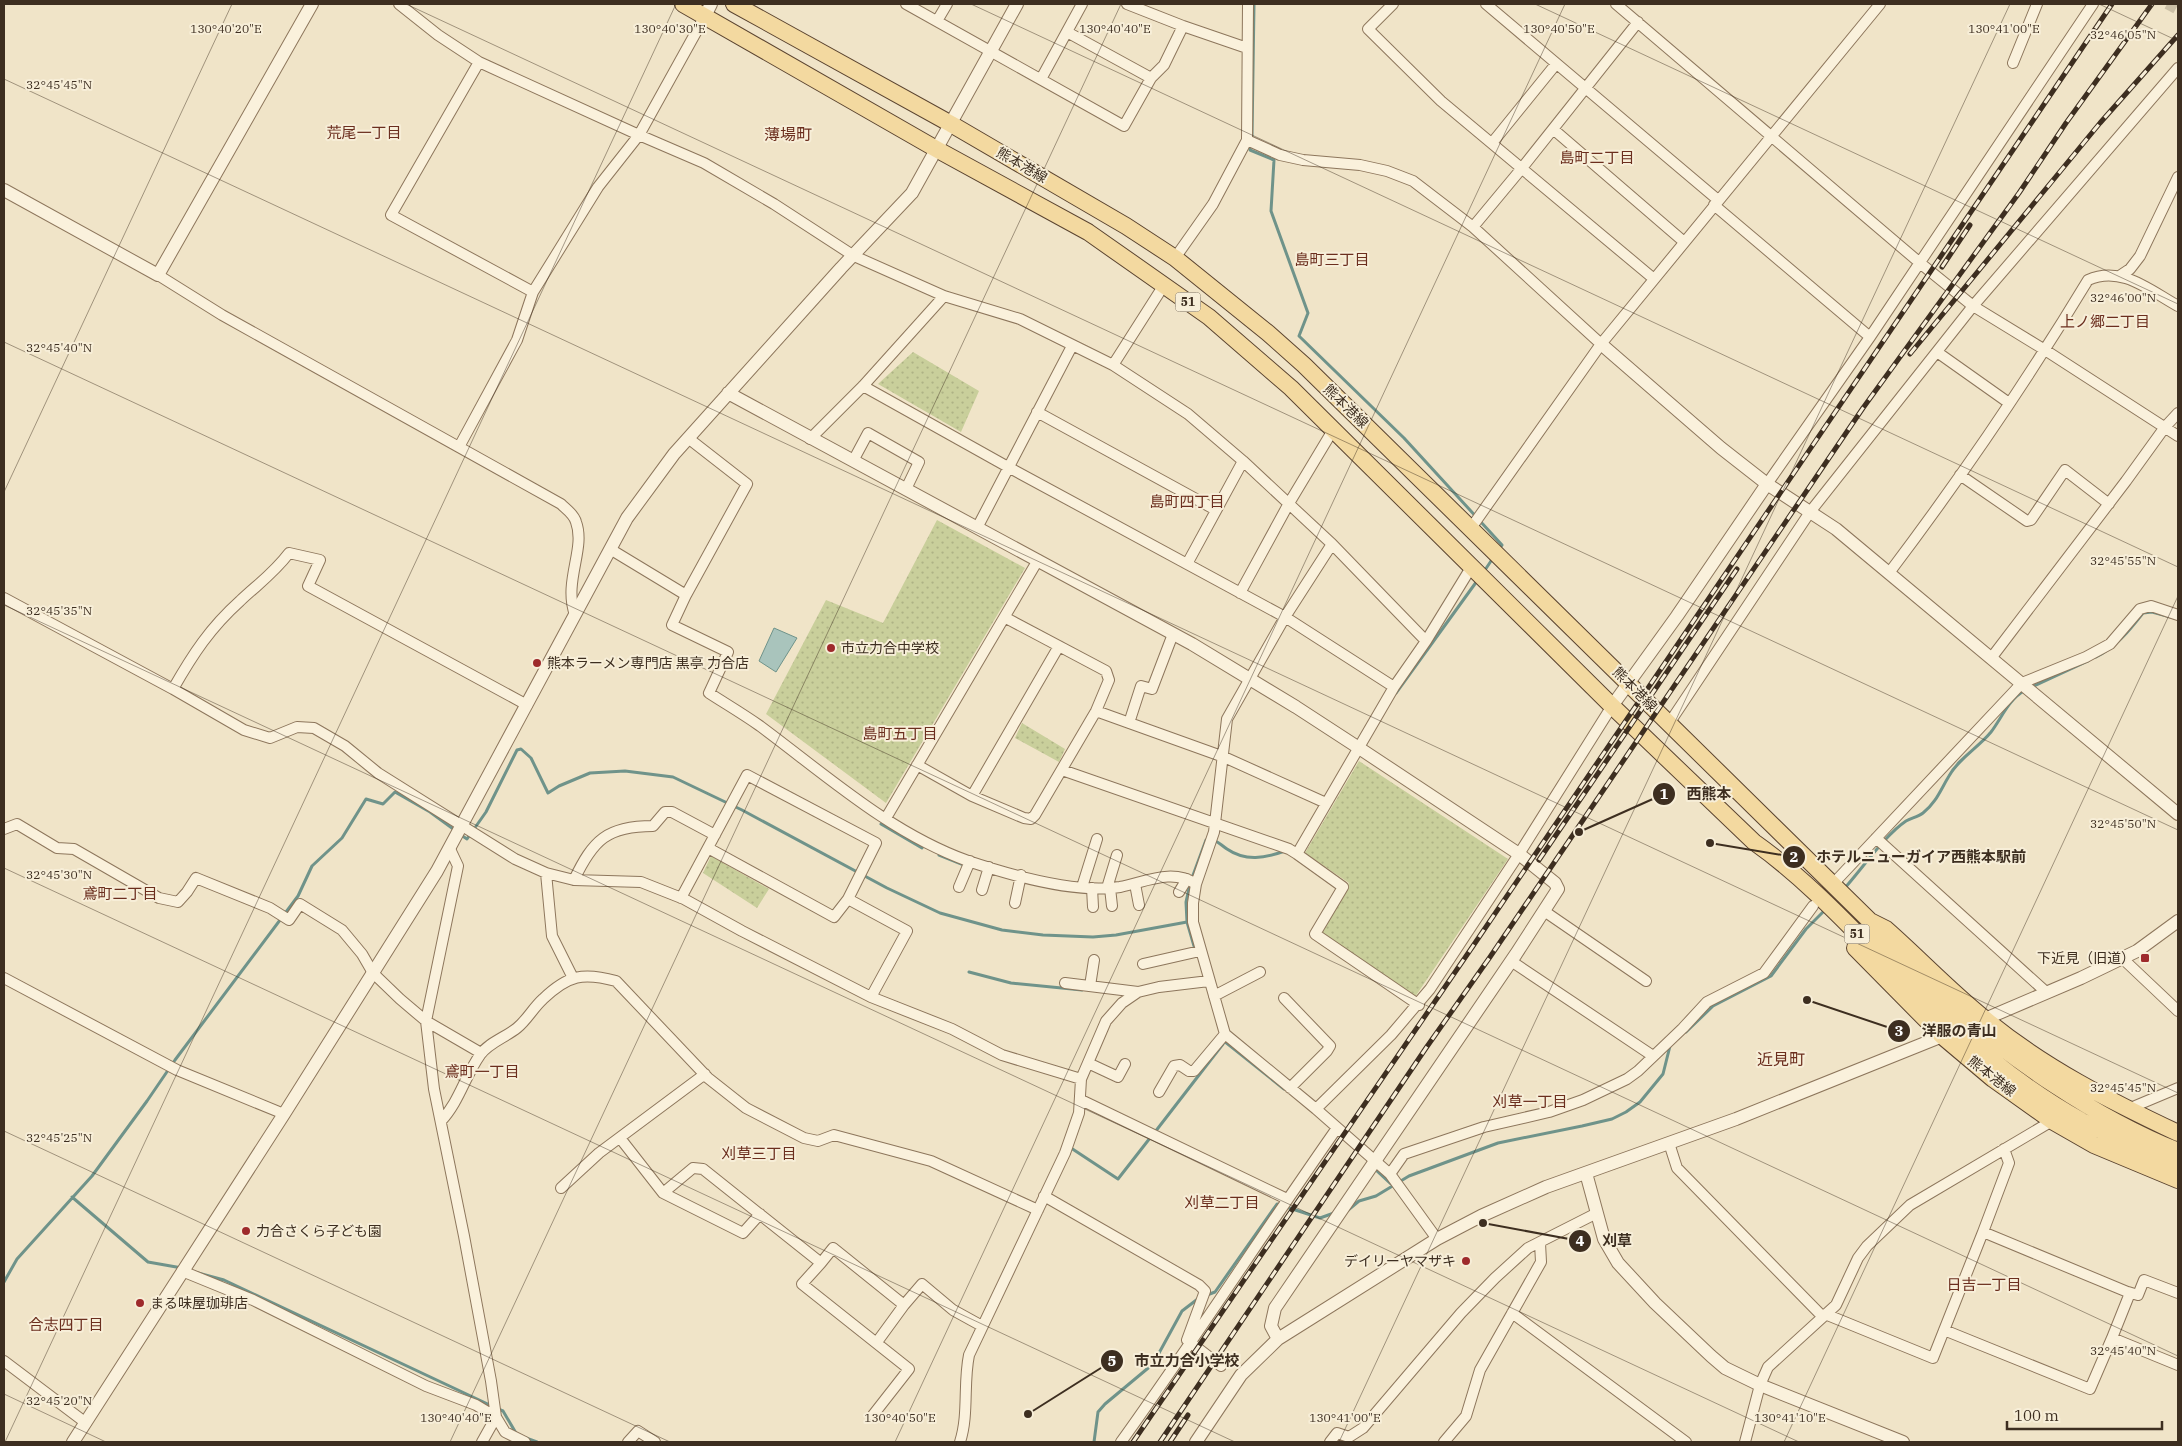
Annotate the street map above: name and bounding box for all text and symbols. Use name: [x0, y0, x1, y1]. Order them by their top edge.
text: 130°40'20"E: [190, 21, 262, 36]
text: 130°40'30"E: [634, 21, 706, 36]
text: 130°40'40"E: [1079, 21, 1151, 36]
text: 130°40'50"E: [1523, 21, 1595, 36]
text: 130°41'00"E: [1968, 21, 2040, 36]
text: 32°46'05"N: [2090, 27, 2156, 42]
text: 32°45'45"N: [26, 77, 92, 92]
district label: 荒尾一丁目: [326, 123, 402, 142]
district label: 薄場町: [764, 124, 812, 144]
street label: 熊本港線: [993, 143, 1051, 187]
district label: 島町二丁目: [1559, 148, 1635, 167]
district label: 島町三丁目: [1294, 250, 1370, 269]
text: 32°46'00"N: [2090, 290, 2156, 305]
road number: 51: [1176, 292, 1200, 312]
district label: 上ノ郷二丁目: [2060, 312, 2150, 331]
text: 32°45'40"N: [26, 340, 92, 355]
street label: 熊本港線: [1320, 380, 1372, 432]
district label: 島町四丁目: [1149, 492, 1225, 511]
text: 32°45'55"N: [2090, 553, 2156, 568]
text: 32°45'35"N: [26, 603, 92, 618]
place label: 市立力合中学校: [841, 639, 939, 657]
marker: 市立力合中学校: [825, 642, 837, 654]
place label: 熊本ラーメン専門店 黒亭 力合店: [547, 654, 749, 672]
marker: 熊本ラーメン専門店 黒亭 力合店: [531, 657, 543, 669]
street label: 熊本港線: [1609, 663, 1661, 715]
district label: 島町五丁目: [862, 724, 938, 743]
callout: 西熊本: [1652, 779, 1742, 809]
text: 1: [1659, 784, 1669, 803]
text: 西熊本: [1686, 784, 1732, 803]
text: 32°45'50"N: [2090, 816, 2156, 831]
callout: ホテルニューガイア西熊本駅前: [1781, 842, 2036, 872]
text: 2: [1789, 847, 1799, 866]
text: ホテルニューガイア西熊本駅前: [1816, 847, 2026, 866]
text: 32°45'30"N: [26, 867, 92, 882]
district label: 鳶町二丁目: [82, 884, 158, 903]
road number: 51: [1844, 924, 1870, 944]
place label: 下近見（旧道）: [2037, 949, 2135, 967]
marker: 下近見（旧道）: [2139, 952, 2151, 964]
callout: 洋服の青山: [1886, 1016, 2006, 1046]
text: 3: [1894, 1021, 1904, 1040]
text: 洋服の青山: [1921, 1021, 1997, 1040]
district label: 近見町: [1757, 1049, 1805, 1069]
street label: 熊本港線: [1964, 1052, 2020, 1100]
district label: 鳶町一丁目: [444, 1062, 520, 1081]
text: 32°45'45"N: [2090, 1080, 2156, 1095]
district label: 刈草一丁目: [1492, 1092, 1568, 1111]
text: 32°45'25"N: [26, 1130, 92, 1145]
district label: 刈草三丁目: [721, 1144, 797, 1163]
district label: 刈草二丁目: [1184, 1193, 1260, 1212]
place label: 力合さくら子ども園: [256, 1222, 382, 1240]
marker: 力合さくら子ども園: [240, 1225, 252, 1237]
callout: 刈草: [1567, 1226, 1642, 1256]
text: 4: [1575, 1231, 1585, 1250]
text: 刈草: [1602, 1231, 1632, 1250]
place label: デイリーヤマザキ: [1344, 1252, 1456, 1270]
marker: デイリーヤマザキ: [1460, 1255, 1472, 1267]
district label: 日吉一丁目: [1946, 1275, 2022, 1294]
place label: まる味屋珈琲店: [150, 1294, 248, 1312]
marker: まる味屋珈琲店: [134, 1297, 146, 1309]
district label: 合志四丁目: [28, 1315, 104, 1334]
text: 32°45'40"N: [2090, 1343, 2156, 1358]
callout: 市立力合小学校: [1100, 1346, 1250, 1376]
text: 5: [1107, 1351, 1117, 1370]
text: 市立力合小学校: [1134, 1351, 1240, 1370]
text: 32°45'20"N: [26, 1393, 92, 1408]
scale bar: [2007, 1398, 2162, 1430]
text: 100 m: [2014, 1406, 2059, 1425]
text: 130°40'40"E: [420, 1410, 492, 1425]
text: 130°40'50"E: [864, 1410, 936, 1425]
text: 130°41'00"E: [1309, 1410, 1381, 1425]
text: 130°41'10"E: [1754, 1410, 1826, 1425]

